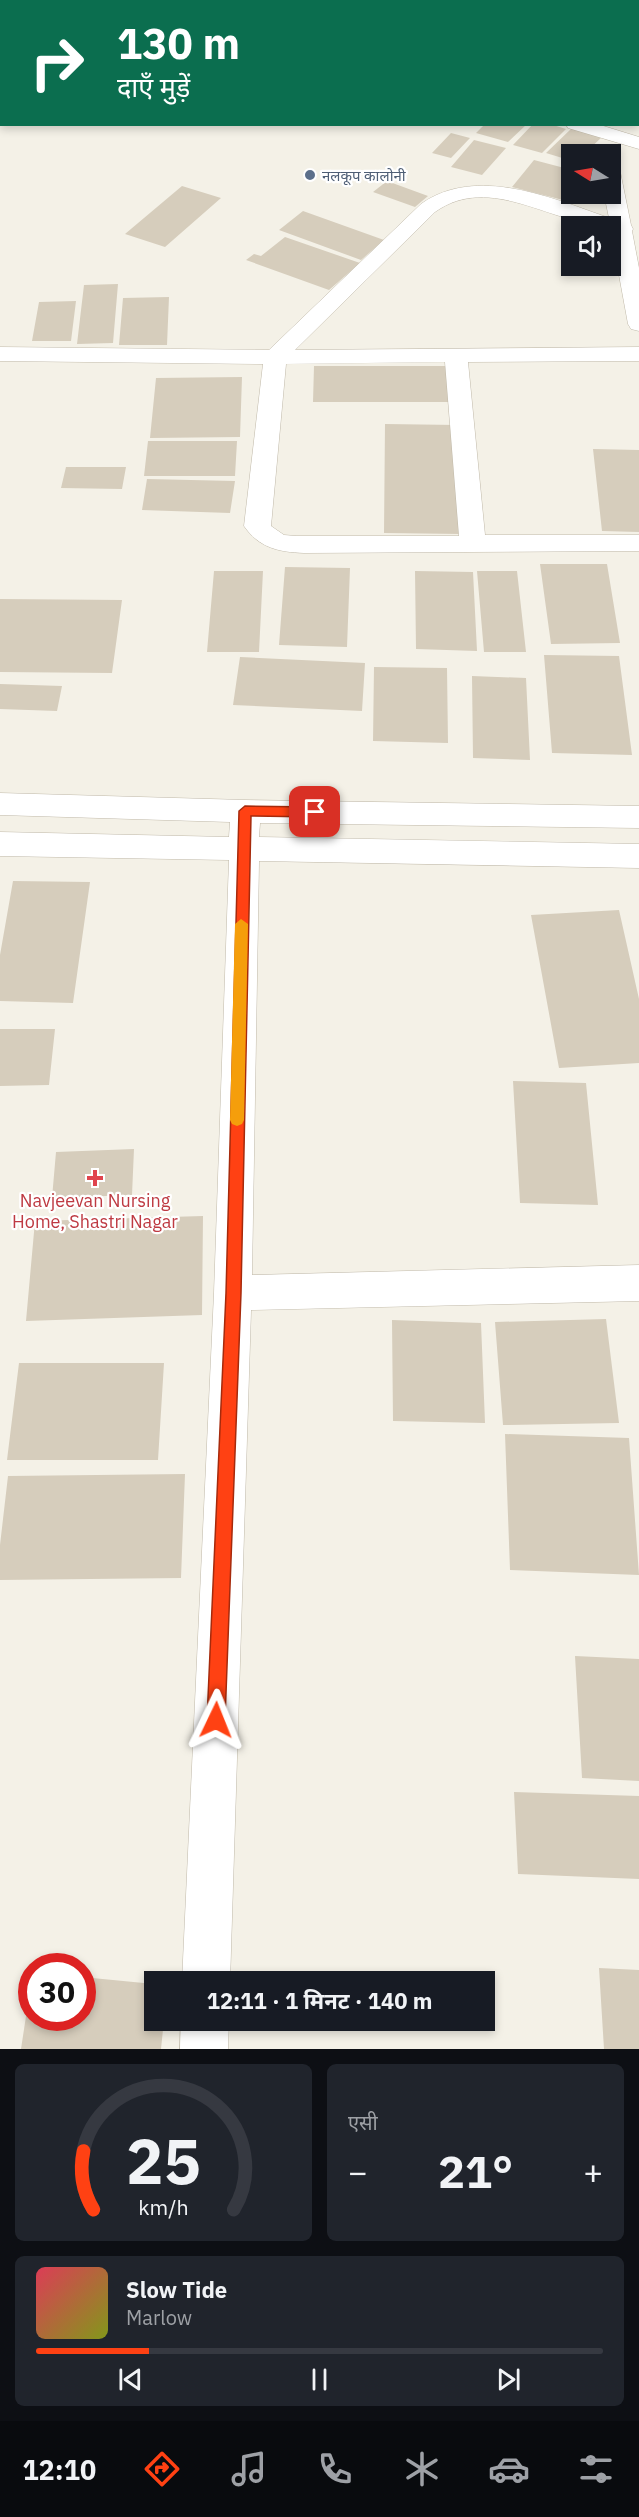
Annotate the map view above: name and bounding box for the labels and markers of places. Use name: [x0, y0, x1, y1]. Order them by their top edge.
place label: नलकूप कालोनी: [322, 166, 407, 186]
marker: नलकूप कालोनी: [303, 168, 317, 182]
pin: [289, 786, 340, 837]
marker: Navjeevan Nursing Home, Shastri Nagar: [86, 1169, 104, 1187]
place label: Navjeevan Nursing Home, Shastri Nagar: [12, 1189, 178, 1233]

